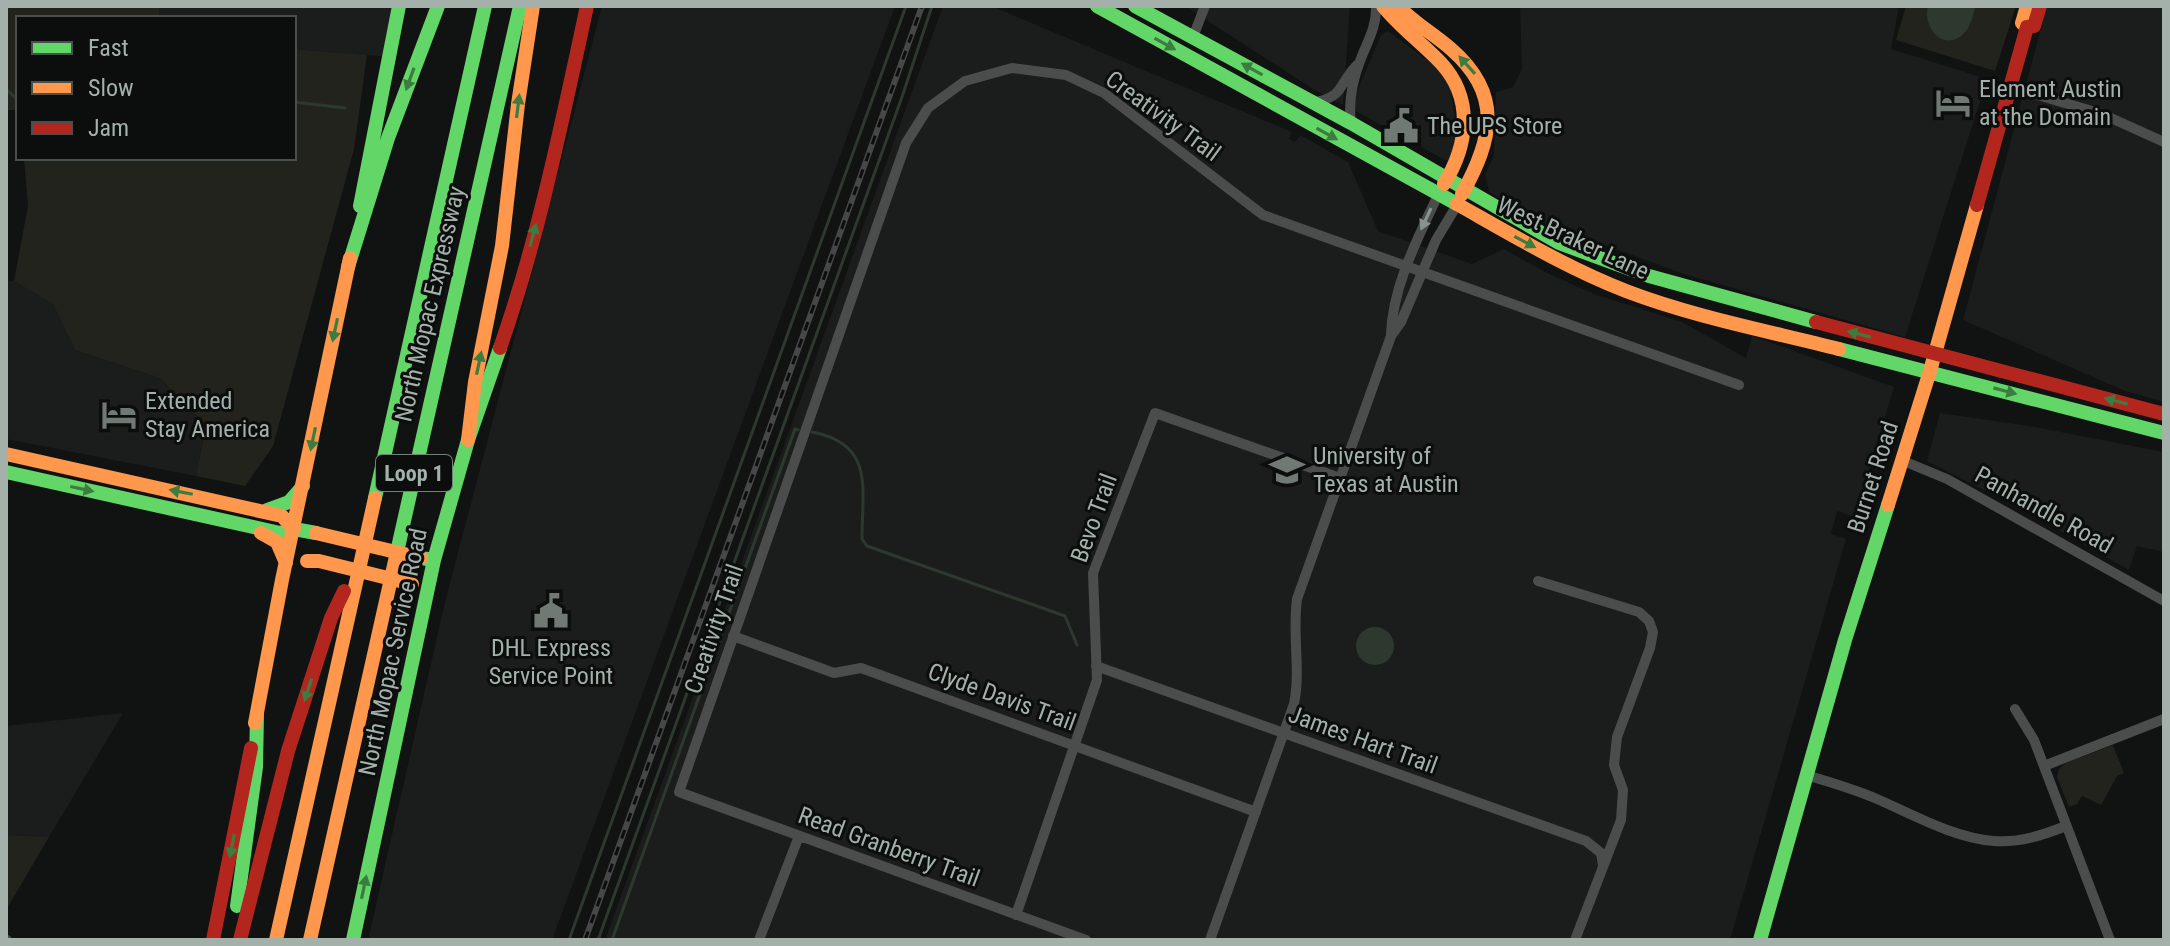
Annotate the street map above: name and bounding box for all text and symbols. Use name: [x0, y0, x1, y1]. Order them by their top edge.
legend: [16, 16, 296, 160]
text: Fast: [88, 34, 129, 62]
one-way arrow: [1154, 37, 1176, 51]
one-way arrow: [1458, 55, 1476, 74]
one-way arrow: [1241, 63, 1264, 76]
street label: Creativity Trail: [1100, 65, 1226, 167]
one-way arrow: [403, 67, 416, 91]
text: Slow: [88, 74, 134, 102]
place label: Element Austin at the Domain: [1979, 75, 2122, 131]
hotel icon: Element Austin at the Domain: [1934, 84, 1972, 122]
one-way arrow: [512, 93, 525, 118]
public building icon: The UPS Store: [1382, 107, 1420, 145]
place label: The UPS Store: [1427, 112, 1562, 140]
text: Jam: [88, 114, 129, 142]
one-way arrow: [1316, 127, 1339, 141]
street label: North Mopac Expressway: [389, 184, 471, 424]
street label: West Braker Lane: [1492, 191, 1654, 285]
one-way arrow: [1419, 208, 1433, 231]
one-way arrow: [528, 223, 540, 248]
one-way arrow: [1514, 236, 1537, 249]
one-way arrow: [329, 317, 341, 342]
one-way arrow: [1847, 327, 1872, 339]
one-way arrow: [473, 350, 486, 375]
one-way arrow: [1993, 386, 2018, 398]
place label: Extended Stay America: [145, 387, 270, 443]
one-way arrow: [2104, 394, 2129, 406]
hotel icon: Extended Stay America: [100, 396, 138, 434]
street label: Burnet Road: [1842, 418, 1904, 536]
one-way arrow: [306, 427, 319, 452]
place label: University of Texas at Austin: [1313, 442, 1459, 498]
school or university icon: University of Texas at Austin: [1268, 451, 1306, 489]
road number: Loop 1: [376, 455, 452, 491]
street label: Panhandle Road: [1970, 461, 2118, 559]
street label: Bevo Trail: [1065, 470, 1123, 566]
one-way arrow: [70, 483, 95, 496]
one-way arrow: [168, 486, 193, 498]
street label: North Mopac Service Road: [353, 526, 433, 778]
street label: Creativity Trail: [679, 561, 749, 697]
public building icon: DHL Express Service Point: [532, 592, 570, 630]
place label: DHL Express Service Point: [489, 634, 613, 690]
street label: Clyde Davis Trail: [924, 657, 1080, 737]
one-way arrow: [301, 678, 313, 702]
street label: James Hart Trail: [1285, 700, 1441, 780]
street label: Read Granberry Trail: [794, 801, 984, 893]
one-way arrow: [225, 833, 237, 858]
one-way arrow: [358, 874, 371, 899]

